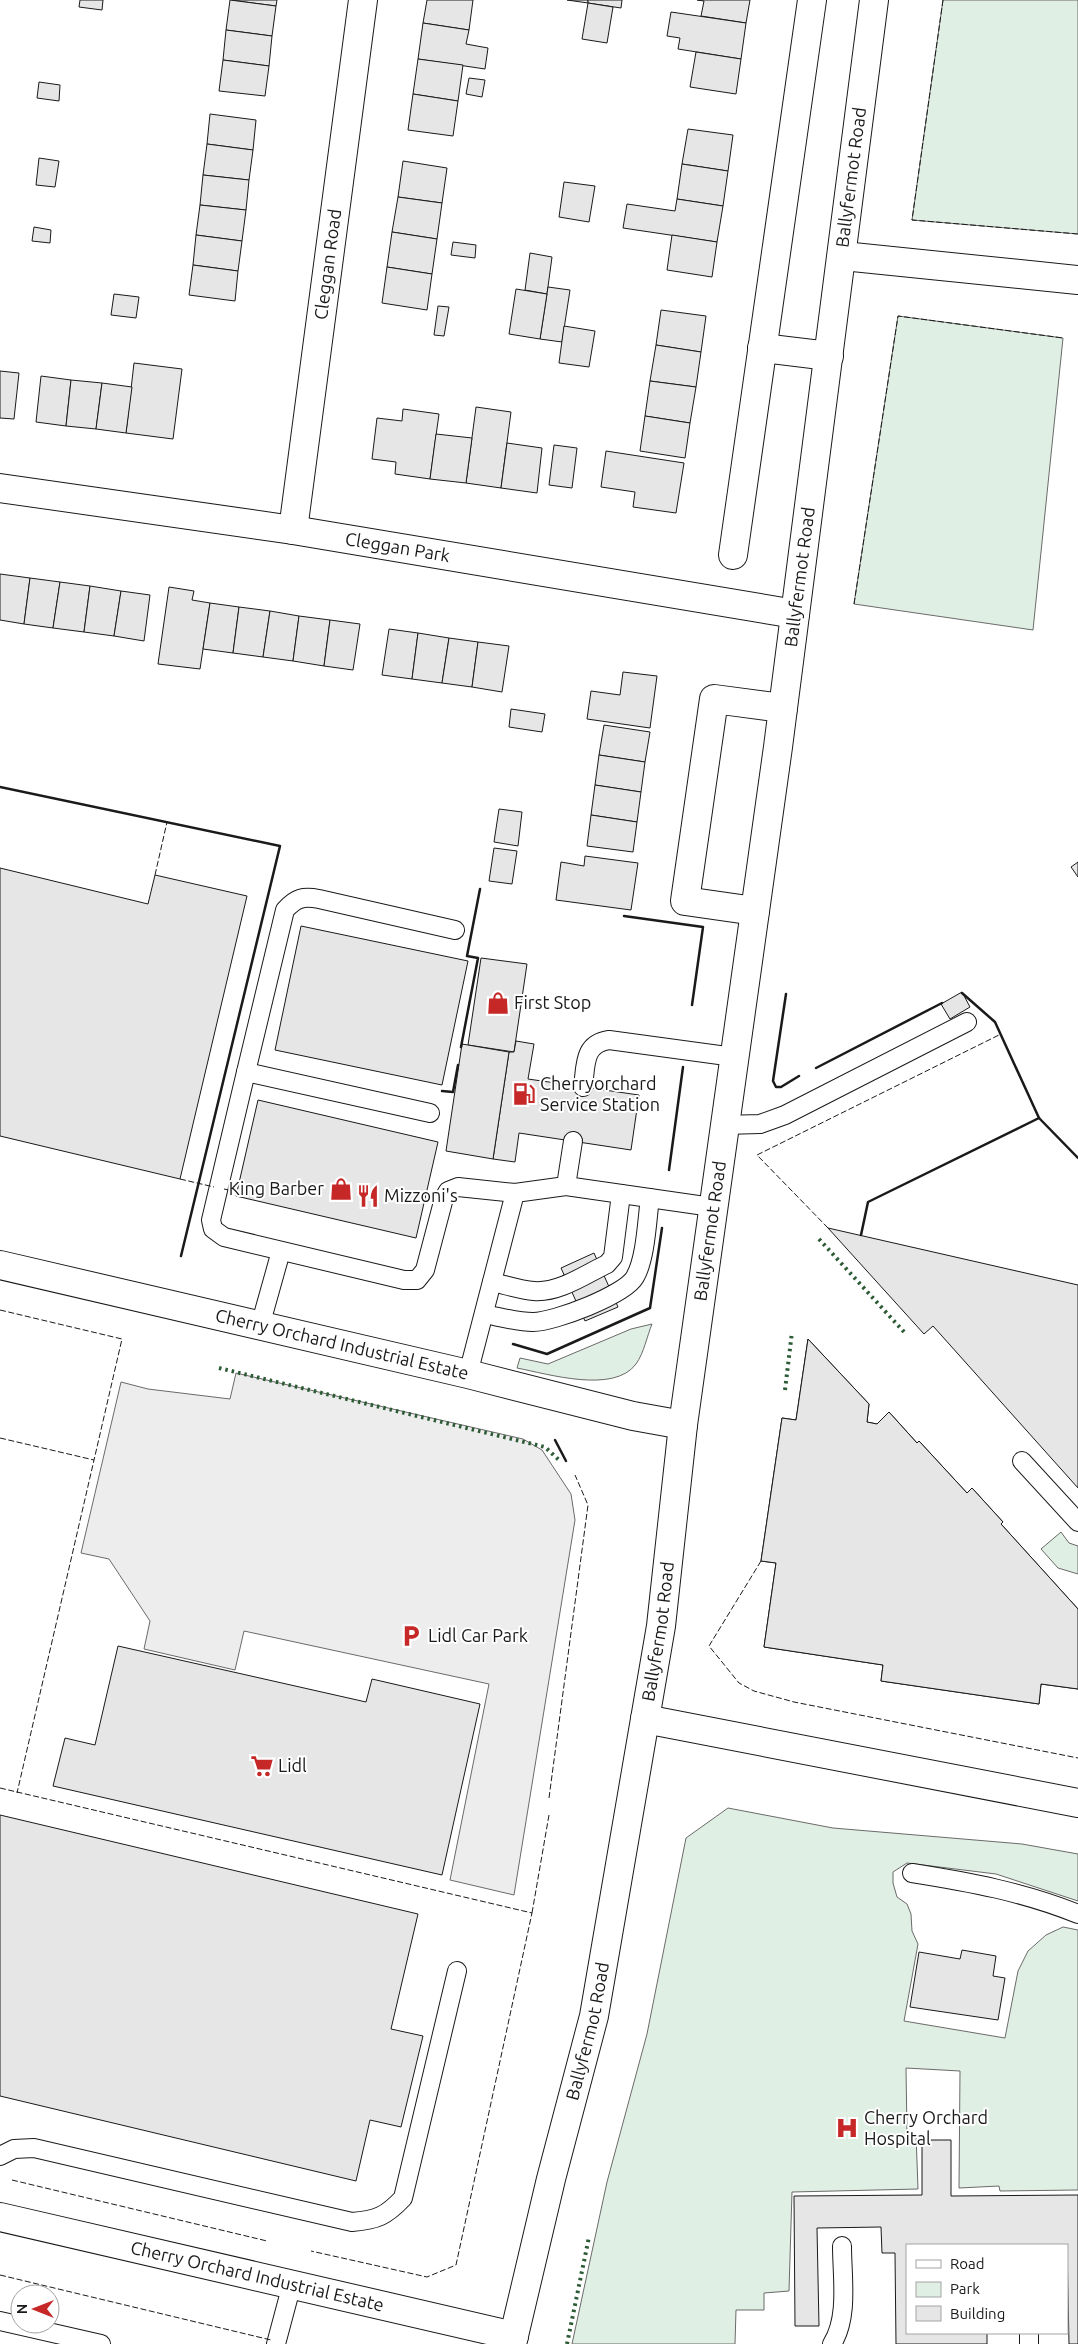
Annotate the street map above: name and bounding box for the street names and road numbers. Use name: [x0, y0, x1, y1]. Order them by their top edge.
street label: Ballyfermot Road: [831, 106, 869, 249]
street label: Cleggan Road: [310, 208, 344, 321]
street label: Ballyfermot Road: [780, 506, 818, 648]
street label: Cleggan Park: [344, 528, 452, 565]
street label: Ballyfermot Road: [690, 1159, 729, 1302]
street label: Cherry Orchard Industrial Estate: [213, 1304, 471, 1383]
street label: Ballyfermot Road: [637, 1560, 677, 1703]
street label: Ballyfermot Road: [561, 1960, 612, 2102]
street label: Cherry Orchard Industrial Estate: [129, 2237, 386, 2315]

